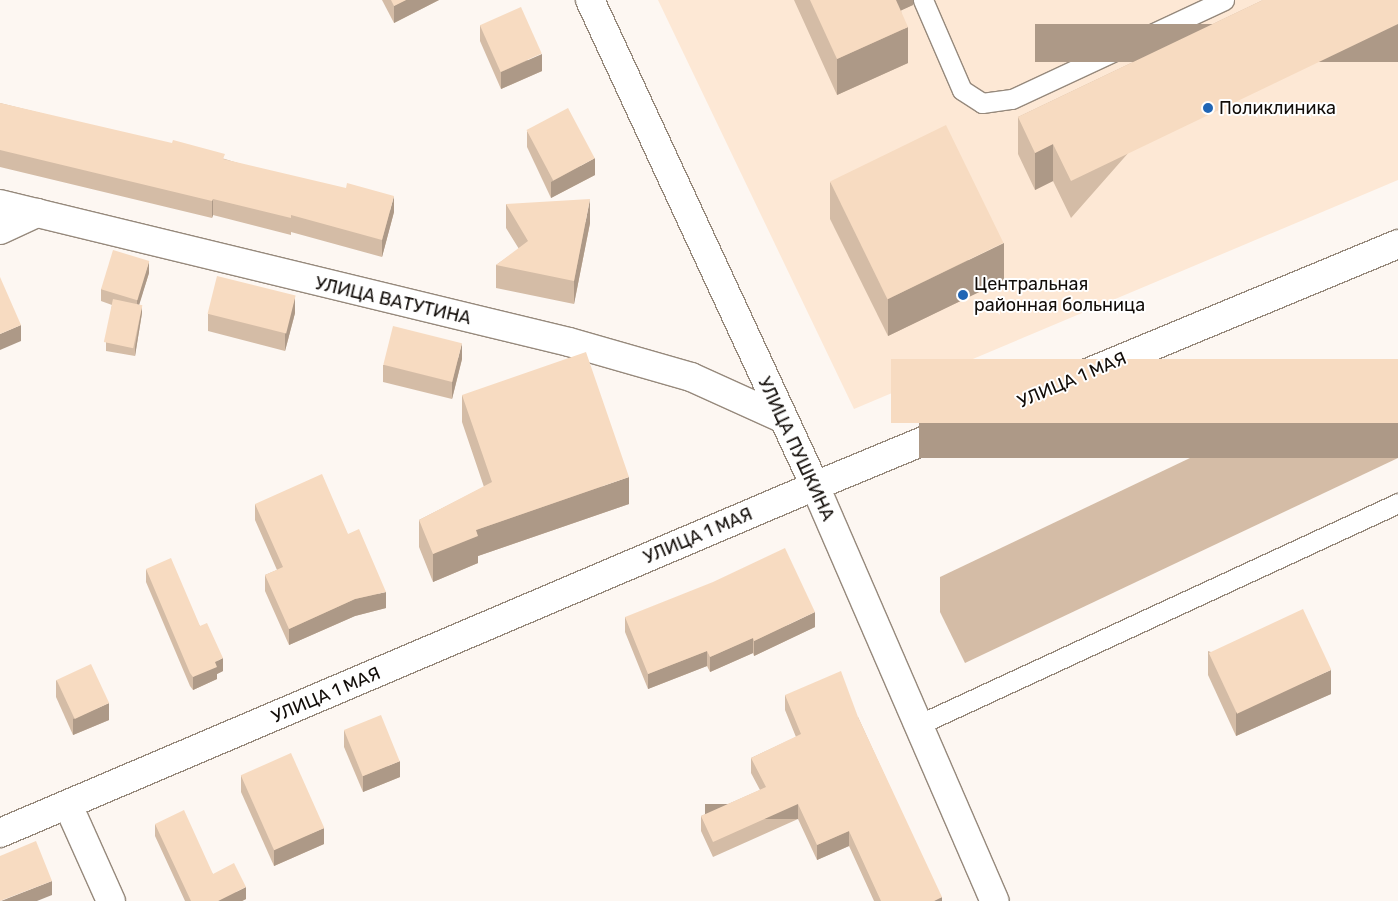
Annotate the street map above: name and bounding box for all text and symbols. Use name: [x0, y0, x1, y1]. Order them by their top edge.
place label: Поликлиника: [1219, 97, 1336, 119]
marker: Поликлиника: [1201, 101, 1215, 115]
street label: УЛИЦА ВАТУТИНА: [313, 273, 473, 329]
place label: Центральная районная больница: [974, 274, 1145, 316]
marker: Центральная районная больница: [956, 288, 970, 302]
street label: УЛИЦА 1 МАЯ: [1014, 347, 1130, 413]
street label: УЛИЦА ПУШКИНА: [753, 374, 839, 524]
street label: УЛИЦА 1 МАЯ: [640, 503, 756, 569]
street label: УЛИЦА 1 МАЯ: [268, 662, 384, 728]

